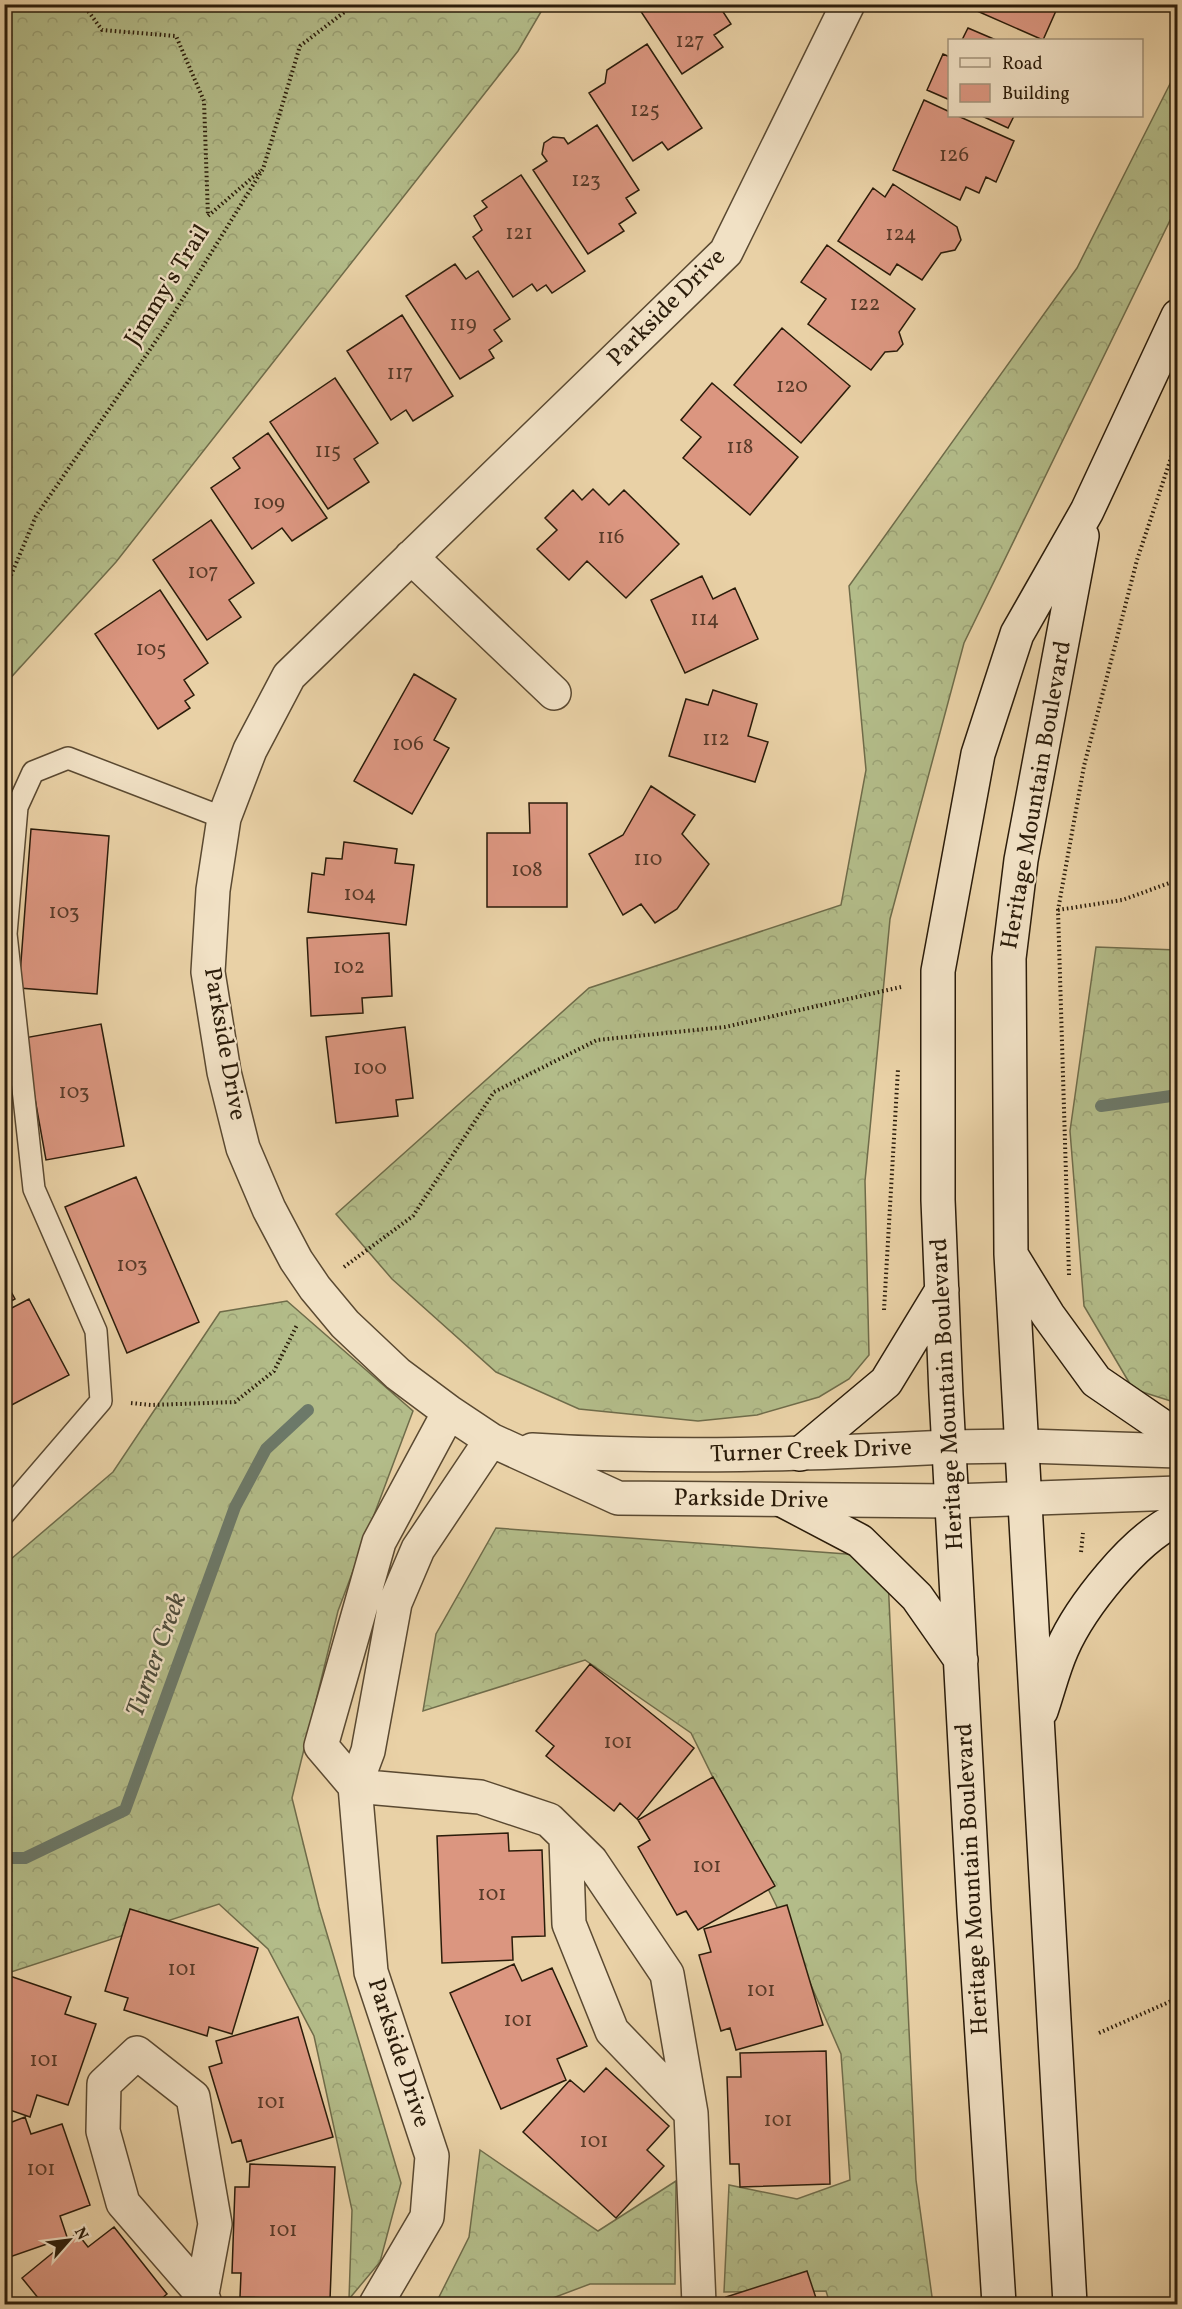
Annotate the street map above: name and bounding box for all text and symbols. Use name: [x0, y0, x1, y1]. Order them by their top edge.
house number: 127: [675, 27, 705, 56]
legend: [948, 39, 1143, 117]
text: Road: [1002, 52, 1043, 77]
text: Building: [1002, 82, 1070, 107]
house number: 125: [630, 96, 660, 125]
house number: 126: [939, 141, 969, 170]
house number: 123: [571, 166, 601, 195]
street label: Jimmy's Trail: [117, 218, 219, 354]
house number: 121: [505, 219, 533, 248]
house number: 124: [885, 220, 917, 249]
street label: Parkside Drive: [600, 241, 734, 375]
house number: 122: [850, 290, 880, 319]
house number: 119: [449, 310, 477, 339]
house number: 117: [387, 359, 413, 388]
house number: 120: [776, 372, 808, 401]
house number: 118: [727, 433, 753, 462]
house number: 115: [315, 437, 341, 466]
house number: 109: [253, 489, 285, 518]
house number: 116: [598, 523, 624, 552]
house number: 107: [188, 558, 218, 587]
house number: 114: [691, 605, 719, 634]
house number: 105: [136, 635, 166, 664]
street label: Heritage Mountain Boulevard: [993, 638, 1081, 952]
house number: 112: [702, 725, 730, 754]
house number: 106: [392, 730, 424, 759]
house number: 110: [634, 845, 662, 874]
house number: 108: [511, 856, 543, 885]
house number: 104: [344, 880, 376, 909]
house number: 103: [49, 898, 80, 927]
house number: 102: [333, 953, 365, 982]
street label: Parkside Drive: [194, 965, 254, 1123]
house number: 100: [353, 1054, 387, 1083]
house number: 103: [59, 1078, 90, 1107]
street label: Heritage Mountain Boulevard: [923, 1237, 973, 1551]
house number: 103: [117, 1251, 148, 1280]
street label: Turner Creek Drive: [709, 1431, 913, 1473]
street label: Parkside Drive: [673, 1482, 829, 1518]
water label: Turner Creek: [118, 1588, 196, 1722]
street label: Heritage Mountain Boulevard: [948, 1722, 998, 2036]
house number: 101: [604, 1728, 632, 1757]
house number: 101: [693, 1852, 721, 1881]
house number: 101: [478, 1880, 506, 1909]
house number: 101: [168, 1955, 196, 1984]
street label: Parkside Drive: [358, 1974, 438, 2132]
house number: 101: [747, 1976, 775, 2005]
house number: 101: [504, 2006, 532, 2035]
house number: 101: [30, 2046, 58, 2075]
house number: 101: [257, 2088, 285, 2117]
house number: 101: [764, 2106, 792, 2135]
house number: 101: [580, 2127, 608, 2156]
house number: 101: [27, 2155, 55, 2184]
north arrow: [39, 2210, 99, 2270]
house number: 101: [269, 2216, 297, 2245]
text: N: [68, 2224, 93, 2245]

